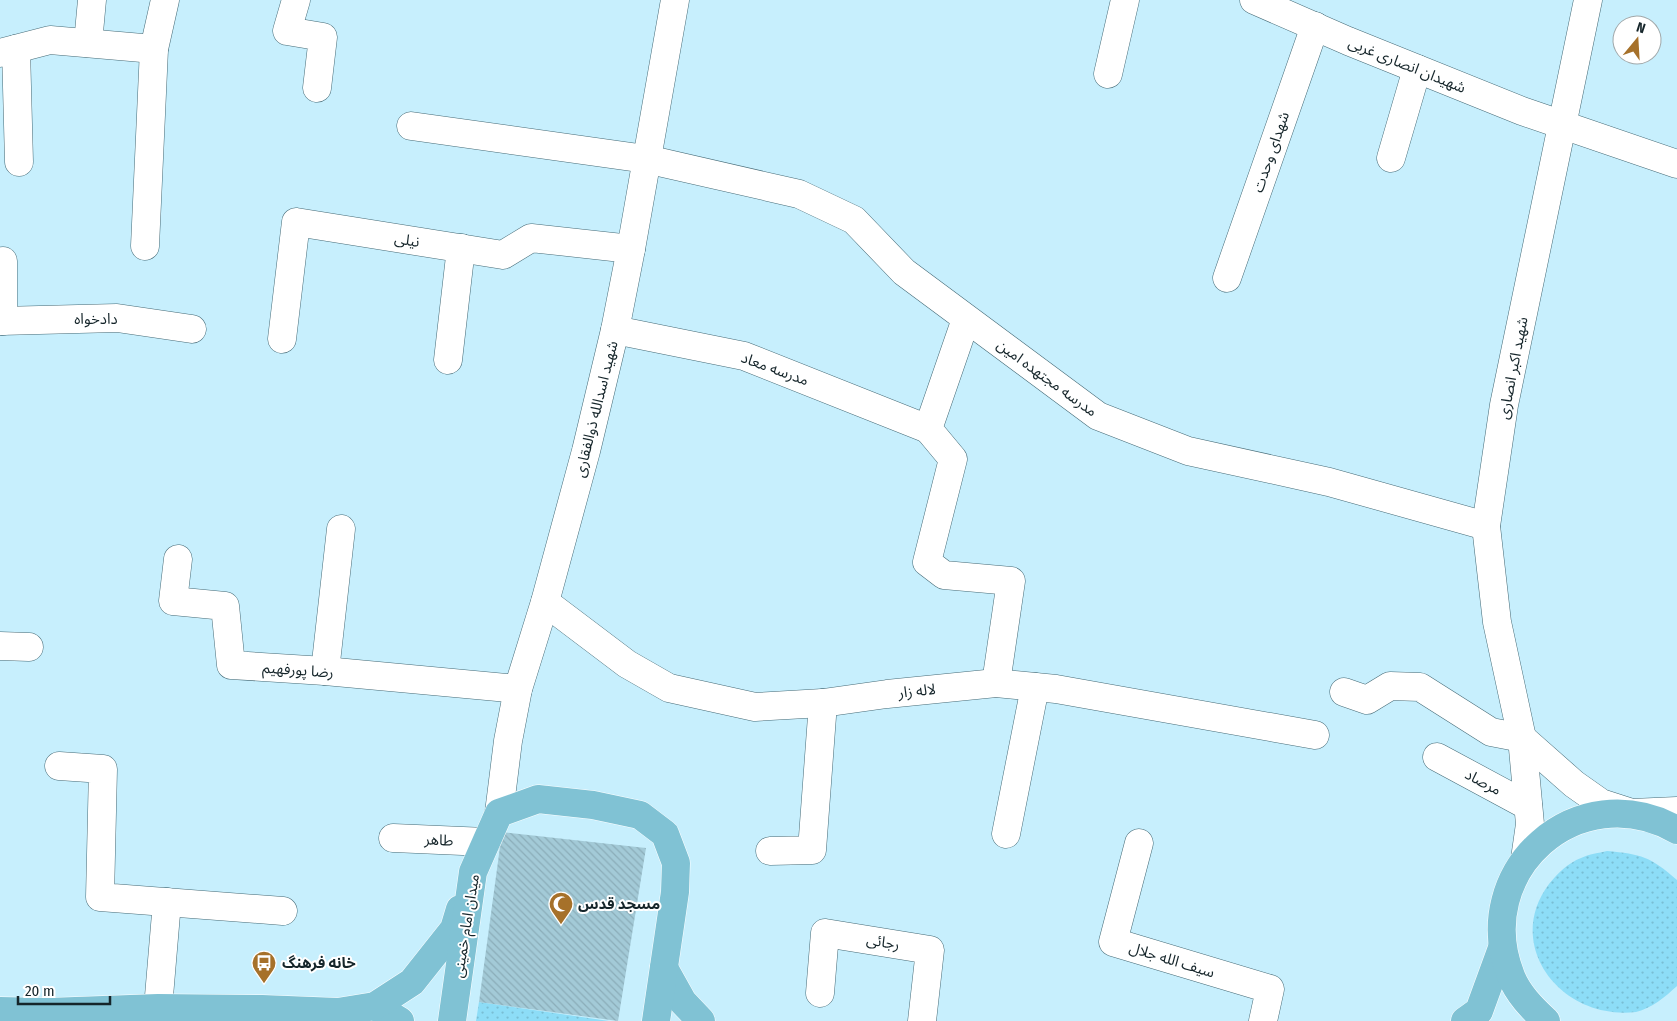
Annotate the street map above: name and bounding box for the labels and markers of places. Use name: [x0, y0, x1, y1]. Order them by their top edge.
mosque icon: مسجد قدس: [548, 891, 574, 925]
place label: مسجد قدس: [578, 895, 660, 913]
bus stop icon: خانه فرهنگ: [251, 950, 277, 984]
place label: خانه فرهنگ: [282, 954, 356, 972]

